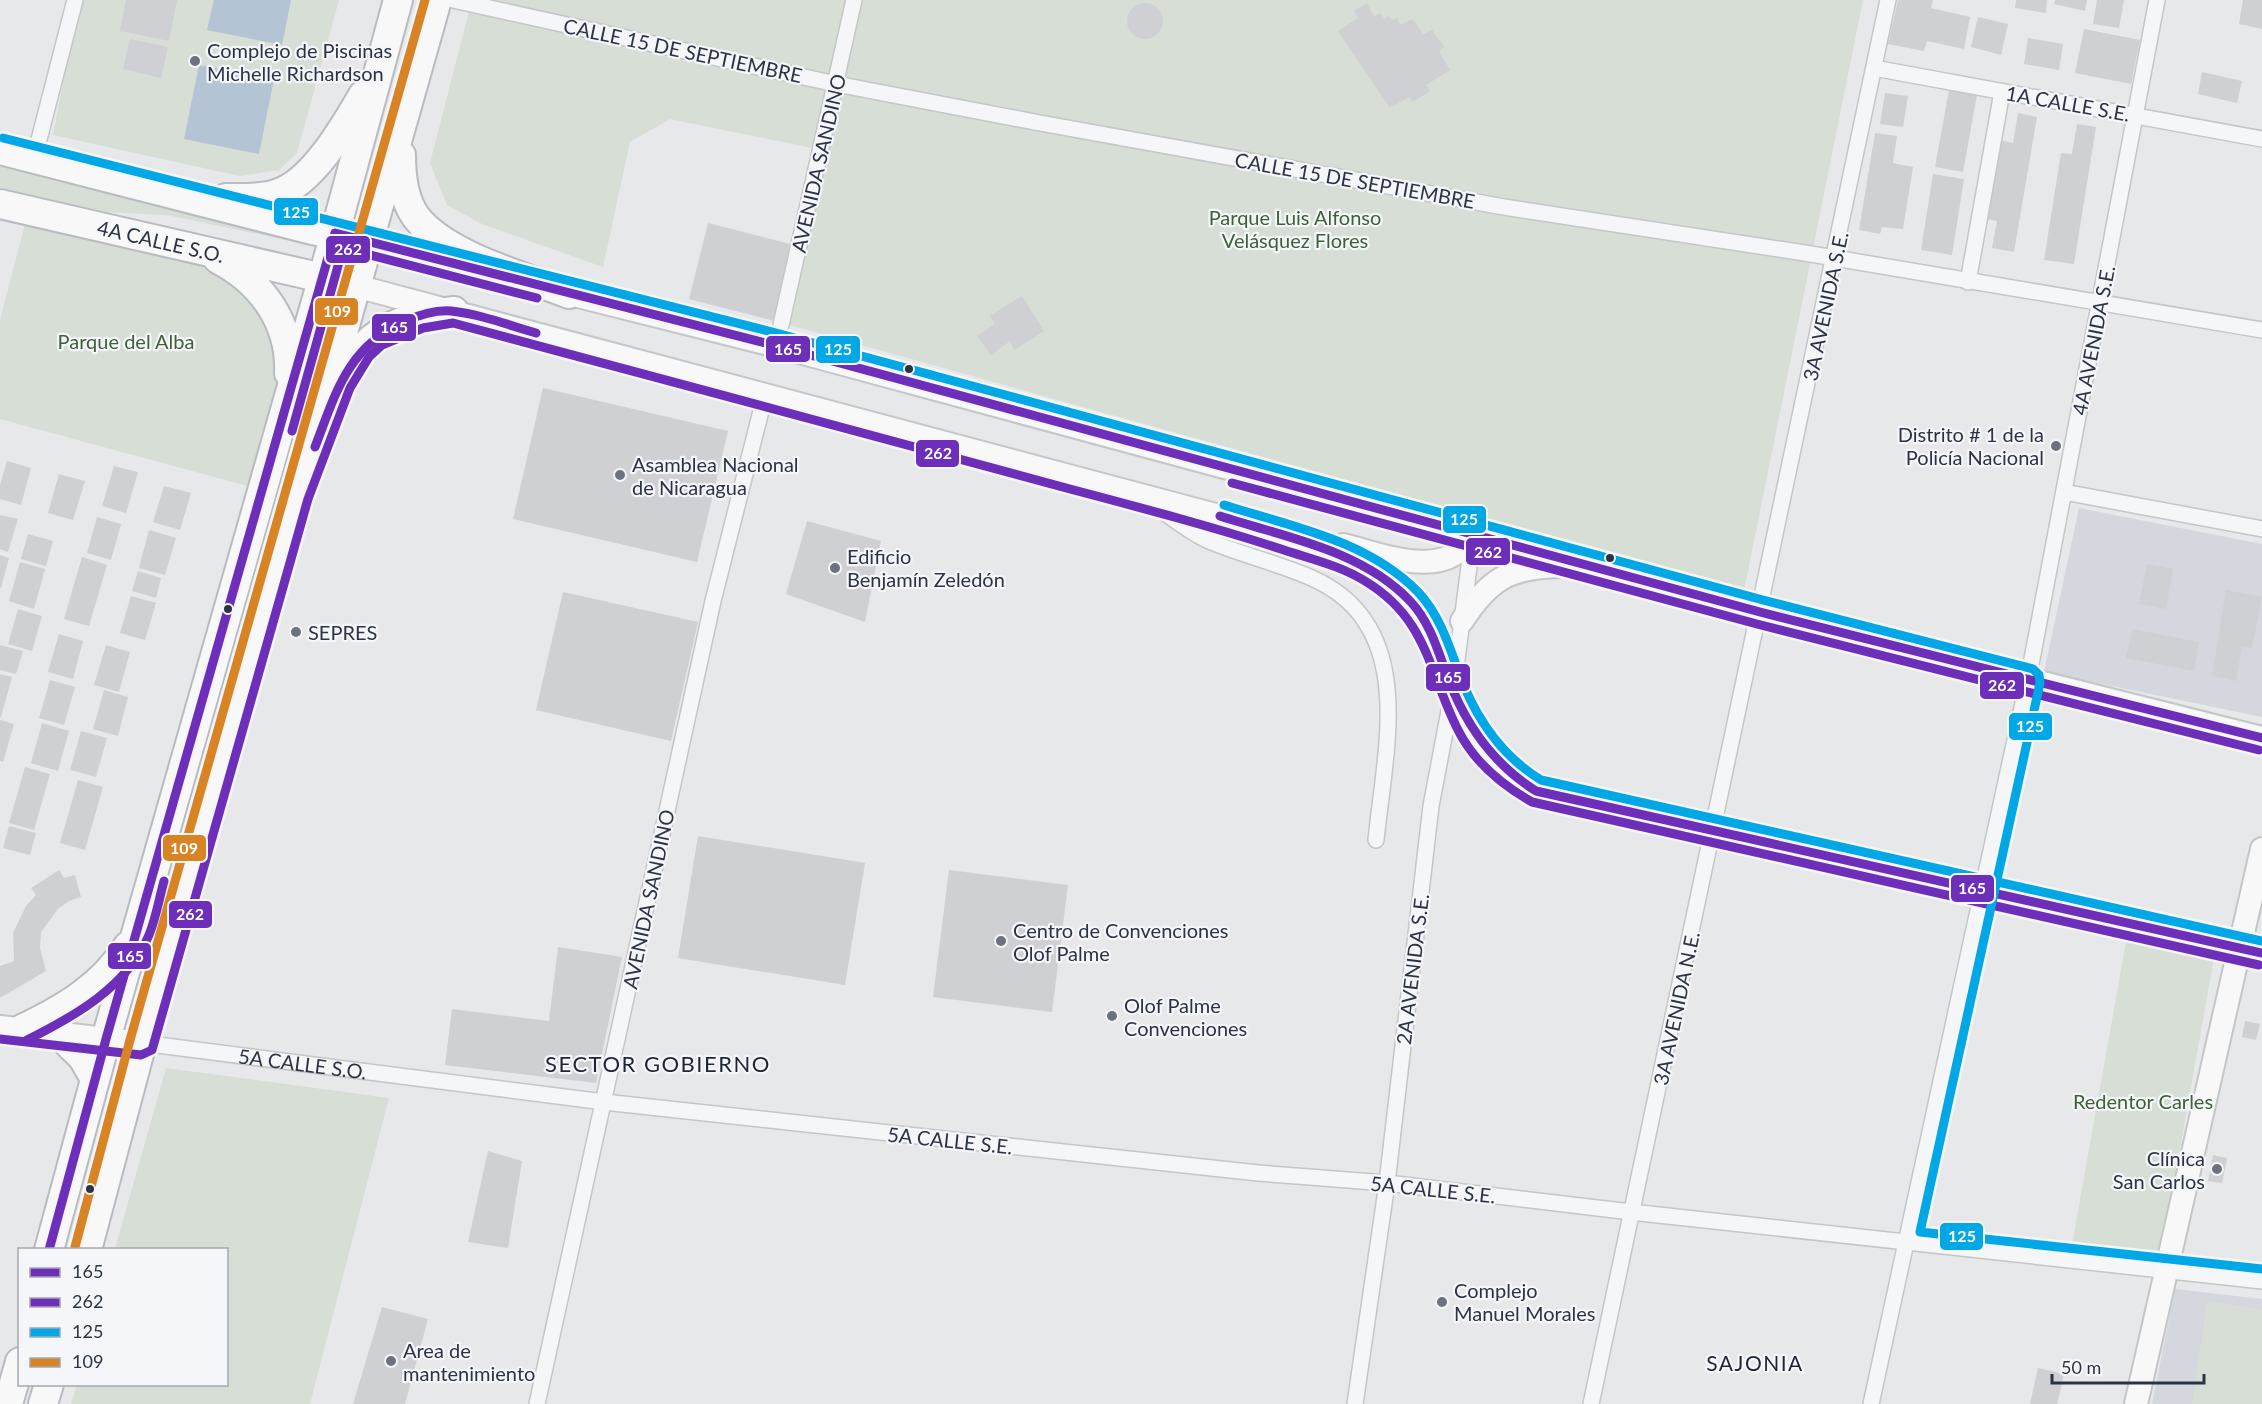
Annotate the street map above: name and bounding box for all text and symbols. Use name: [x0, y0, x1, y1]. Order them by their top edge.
street label: CALLE 15 DE SEPTIEMBRE: [562, 13, 804, 87]
place label: Complejo de Piscinas Michelle Richardson: [207, 38, 392, 85]
marker: Complejo de Piscinas Michelle Richardson: [188, 54, 202, 68]
street label: AVENIDA SANDINO: [786, 71, 850, 255]
street label: 1A CALLE S.E.: [2004, 80, 2132, 126]
street label: CALLE 15 DE SEPTIEMBRE: [1233, 147, 1477, 213]
line badge: 125: [273, 197, 319, 226]
text: 125: [282, 202, 310, 221]
park label: Parque Luis Alfonso Velásquez Flores: [1209, 205, 1381, 252]
street label: 4A CALLE S.O.: [95, 215, 226, 267]
street label: 3A AVENIDA S.E.: [1797, 229, 1853, 383]
line badge: 262: [325, 235, 371, 264]
text: 262: [334, 239, 362, 258]
street label: 4A AVENIDA S.E.: [2067, 263, 2119, 417]
line badge: 109: [314, 297, 359, 326]
text: 109: [323, 301, 351, 320]
line badge: 165: [371, 313, 417, 342]
text: 165: [380, 317, 408, 336]
park label: Parque del Alba: [58, 329, 194, 353]
line badge: 165: [765, 335, 811, 363]
line badge: 125: [815, 335, 861, 364]
text: 165: [774, 339, 802, 358]
text: 125: [824, 339, 852, 358]
unlabelled marker: [903, 363, 915, 375]
place label: Distrito # 1 de la Policía Nacional: [1898, 422, 2044, 469]
line badge: 262: [915, 439, 960, 468]
marker: Distrito # 1 de la Policía Nacional: [2049, 439, 2063, 453]
text: 262: [924, 443, 952, 462]
place label: Asamblea Nacional de Nicaragua: [632, 452, 799, 499]
marker: Asamblea Nacional de Nicaragua: [613, 468, 627, 482]
line badge: 125: [1442, 505, 1487, 534]
text: 125: [1450, 509, 1478, 528]
line badge: 262: [1465, 537, 1511, 566]
text: 262: [1474, 542, 1502, 561]
place label: Edificio Benjamín Zeledón: [847, 544, 1005, 591]
unlabelled marker: [1604, 552, 1616, 564]
marker: Edificio Benjamín Zeledón: [828, 561, 842, 575]
unlabelled marker: [222, 603, 234, 615]
place label: SEPRES: [308, 620, 377, 644]
marker: SEPRES: [289, 625, 303, 639]
line badge: 165: [1425, 663, 1471, 692]
text: 165: [1434, 667, 1462, 686]
line badge: 262: [1979, 671, 2025, 700]
text: 262: [1988, 675, 2016, 694]
line badge: 125: [2008, 712, 2053, 741]
text: 125: [2016, 716, 2044, 735]
street label: AVENIDA SANDINO: [617, 807, 679, 991]
line badge: 109: [162, 834, 207, 862]
text: 109: [170, 838, 198, 857]
line badge: 165: [1950, 874, 1995, 903]
text: 165: [1958, 878, 1986, 897]
street label: 2A AVENIDA S.E.: [1391, 892, 1433, 1046]
line badge: 262: [168, 900, 213, 929]
text: 262: [176, 904, 204, 923]
place label: Centro de Convenciones Olof Palme: [1013, 918, 1228, 965]
street label: 3A AVENIDA N.E.: [1648, 929, 1704, 1087]
marker: Centro de Convenciones Olof Palme: [994, 934, 1008, 948]
line badge: 165: [107, 942, 152, 970]
text: 165: [116, 946, 144, 965]
place label: Olof Palme Convenciones: [1124, 993, 1247, 1040]
marker: Olof Palme Convenciones: [1105, 1009, 1119, 1023]
street label: 5A CALLE S.O.: [237, 1043, 368, 1084]
district label: SECTOR GOBIERNO: [545, 1050, 771, 1077]
park label: Redentor Carles: [2073, 1089, 2213, 1113]
street label: 5A CALLE S.E.: [886, 1122, 1014, 1158]
place label: Clínica San Carlos: [2113, 1146, 2205, 1193]
marker: Clínica San Carlos: [2210, 1162, 2224, 1176]
street label: 5A CALLE S.E.: [1369, 1171, 1497, 1207]
unlabelled marker: [84, 1183, 96, 1195]
line badge: 125: [1939, 1222, 1984, 1251]
text: 125: [1948, 1226, 1976, 1245]
legend: [18, 1248, 228, 1386]
text: 165: [72, 1260, 103, 1282]
place label: Complejo Manuel Morales: [1454, 1278, 1596, 1325]
text: 262: [72, 1290, 103, 1312]
marker: Complejo Manuel Morales: [1435, 1295, 1449, 1309]
text: 125: [72, 1320, 103, 1342]
place label: Area de mantenimiento: [403, 1338, 535, 1385]
scale bar: [2052, 1347, 2204, 1385]
text: 109: [72, 1350, 103, 1372]
district label: SAJONIA: [1706, 1350, 1804, 1375]
marker: Area de mantenimiento: [384, 1354, 398, 1368]
text: 50 m: [2061, 1356, 2101, 1378]

